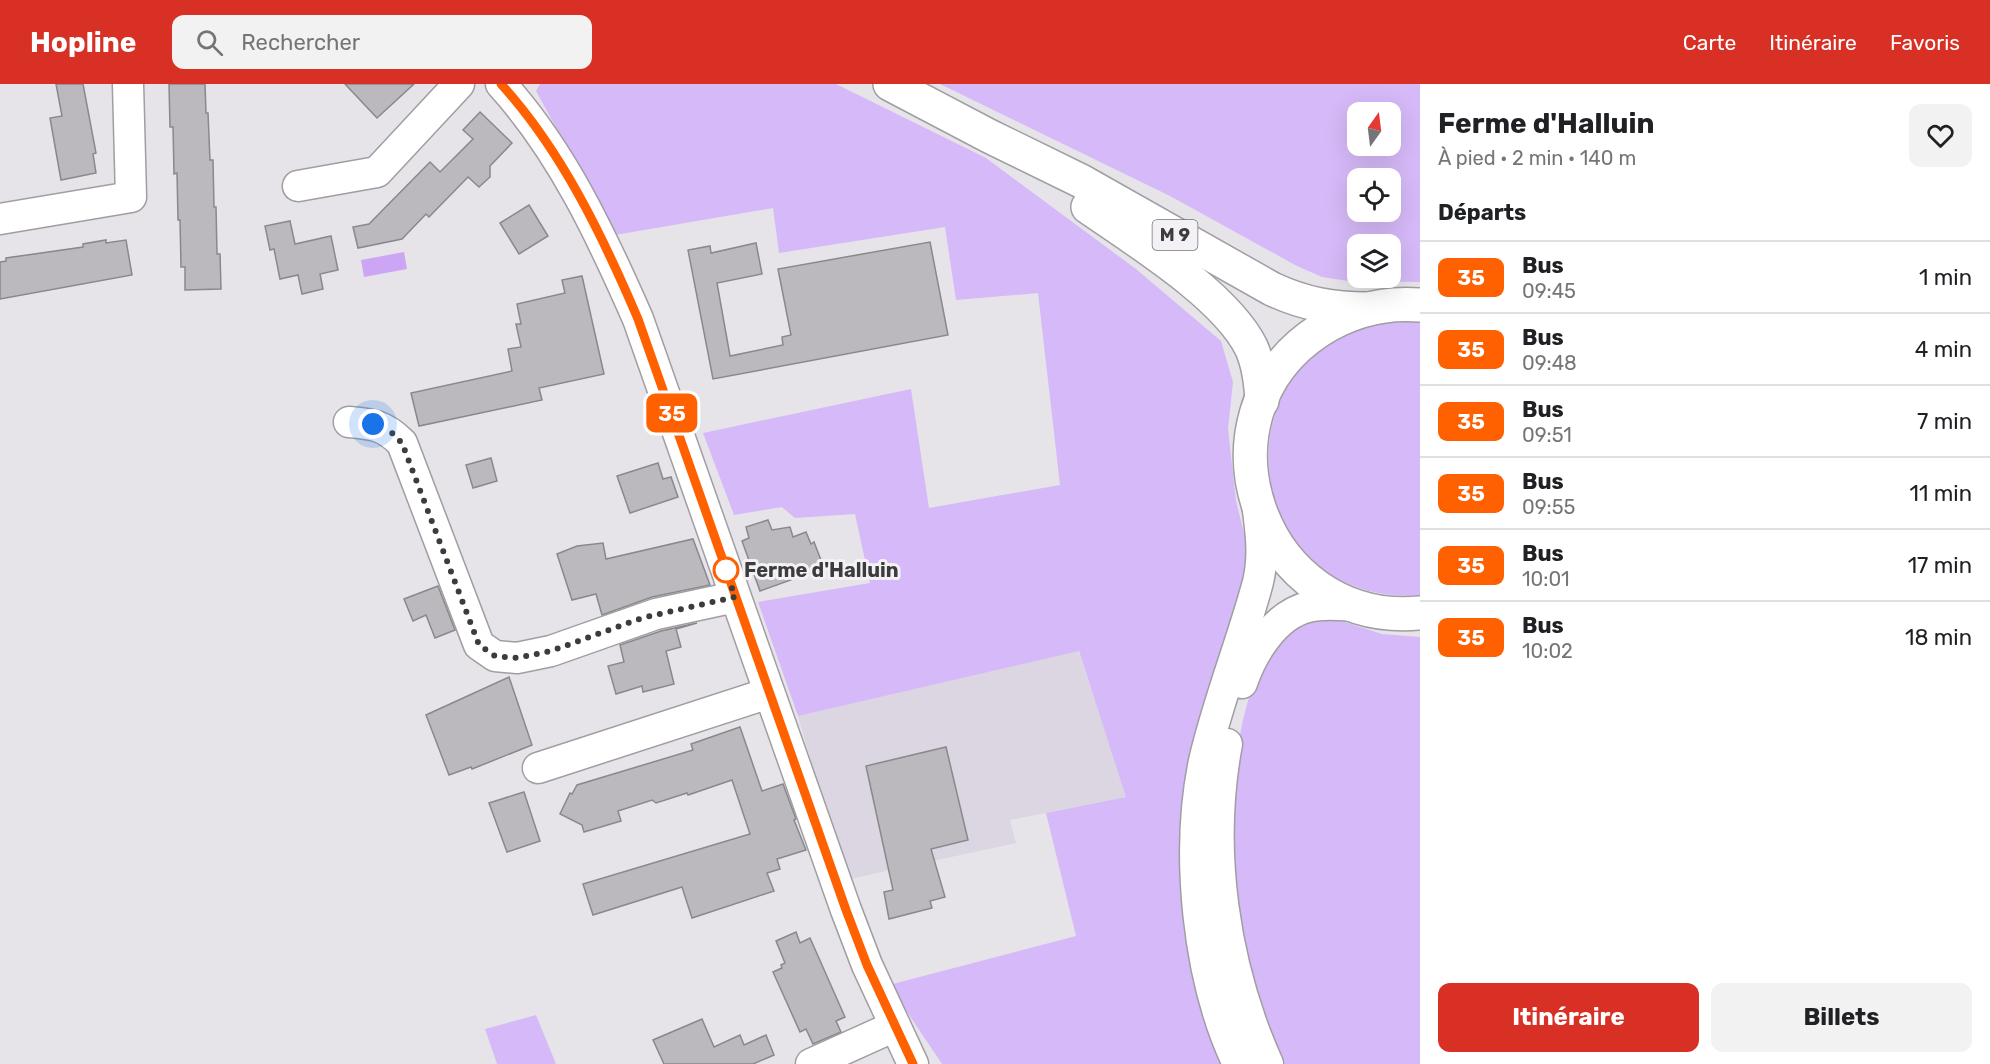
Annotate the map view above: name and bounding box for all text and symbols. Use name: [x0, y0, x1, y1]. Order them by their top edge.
search box: [172, 15, 592, 69]
text: Hopline: [30, 26, 136, 59]
icon: search: [193, 26, 226, 59]
text: Rechercher: [241, 29, 360, 56]
text: Carte: [1683, 30, 1736, 55]
text: Itinéraire: [1769, 30, 1857, 55]
text: Favoris: [1890, 30, 1960, 55]
north arrow: [1347, 102, 1401, 156]
map controls: [1347, 102, 1401, 288]
button: heart: [1909, 104, 1972, 167]
text: Ferme d'Halluin: [1438, 107, 1654, 140]
text: À pied · 2 min · 140 m: [1438, 146, 1636, 170]
button: locate: [1347, 168, 1401, 222]
text: Départs: [1438, 199, 1526, 226]
road number: M 9: [1152, 220, 1198, 250]
button: layers: [1347, 234, 1401, 288]
text: Bus: [1522, 252, 1564, 279]
text: 1 min: [1919, 264, 1972, 291]
text: 35: [1457, 265, 1485, 290]
text: 09:45: [1522, 279, 1576, 303]
text: Bus: [1522, 324, 1564, 351]
text: 4 min: [1915, 336, 1972, 363]
text: 35: [1457, 337, 1485, 362]
text: 09:48: [1522, 351, 1577, 375]
line badge: 35: [645, 394, 699, 432]
text: Bus: [1522, 396, 1564, 423]
text: 35: [658, 401, 686, 426]
text: 7 min: [1917, 408, 1972, 435]
your location: [358, 409, 388, 439]
text: 35: [1457, 409, 1485, 434]
text: 09:51: [1522, 423, 1572, 447]
text: Bus: [1522, 468, 1564, 495]
text: 11 min: [1910, 480, 1972, 507]
text: 35: [1457, 481, 1485, 506]
text: 09:55: [1522, 495, 1575, 519]
text: Bus: [1522, 540, 1564, 567]
text: 17 min: [1908, 552, 1972, 579]
text: 35: [1457, 553, 1485, 578]
marker: Ferme d'Halluin: [713, 557, 739, 583]
place label: Ferme d'Halluin: [744, 558, 899, 582]
text: 10:01: [1522, 567, 1570, 591]
text: Bus: [1522, 612, 1564, 639]
text: 18 min: [1905, 624, 1972, 651]
text: 35: [1457, 625, 1485, 650]
text: 10:02: [1522, 639, 1573, 663]
button: Itinéraire: [1438, 983, 1699, 1052]
button: Billets: [1711, 983, 1972, 1052]

